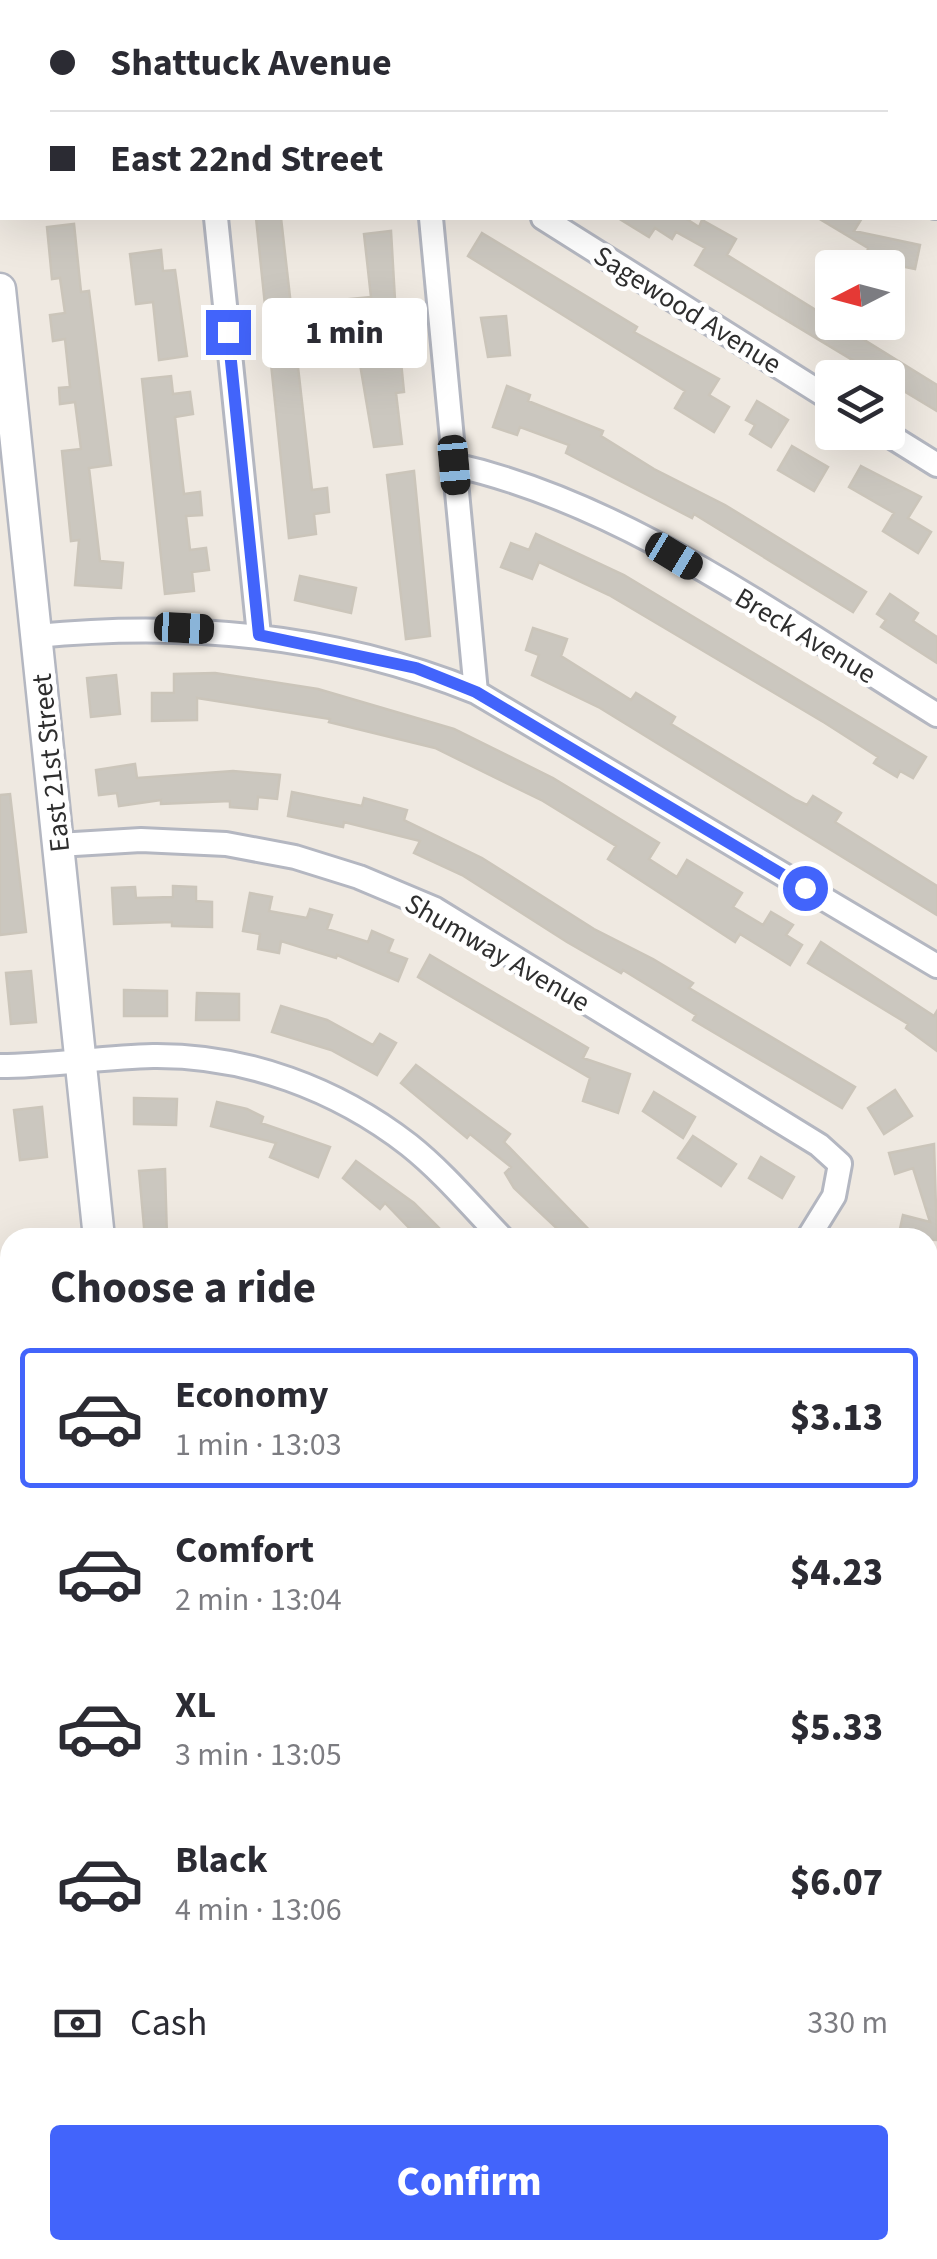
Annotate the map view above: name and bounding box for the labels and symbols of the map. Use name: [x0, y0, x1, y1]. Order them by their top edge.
street label: Sagewood Avenue: [586, 236, 789, 384]
north arrow: [815, 250, 905, 340]
callout: 1 min: [263, 297, 428, 367]
route end: [206, 310, 251, 355]
car: [436, 434, 472, 496]
car: [641, 528, 707, 584]
street label: Breck Avenue: [727, 578, 884, 694]
car: [153, 611, 215, 645]
street label: East 21st Street: [22, 671, 80, 854]
route start: [783, 866, 828, 911]
street label: Shumway Avenue: [398, 884, 597, 1022]

